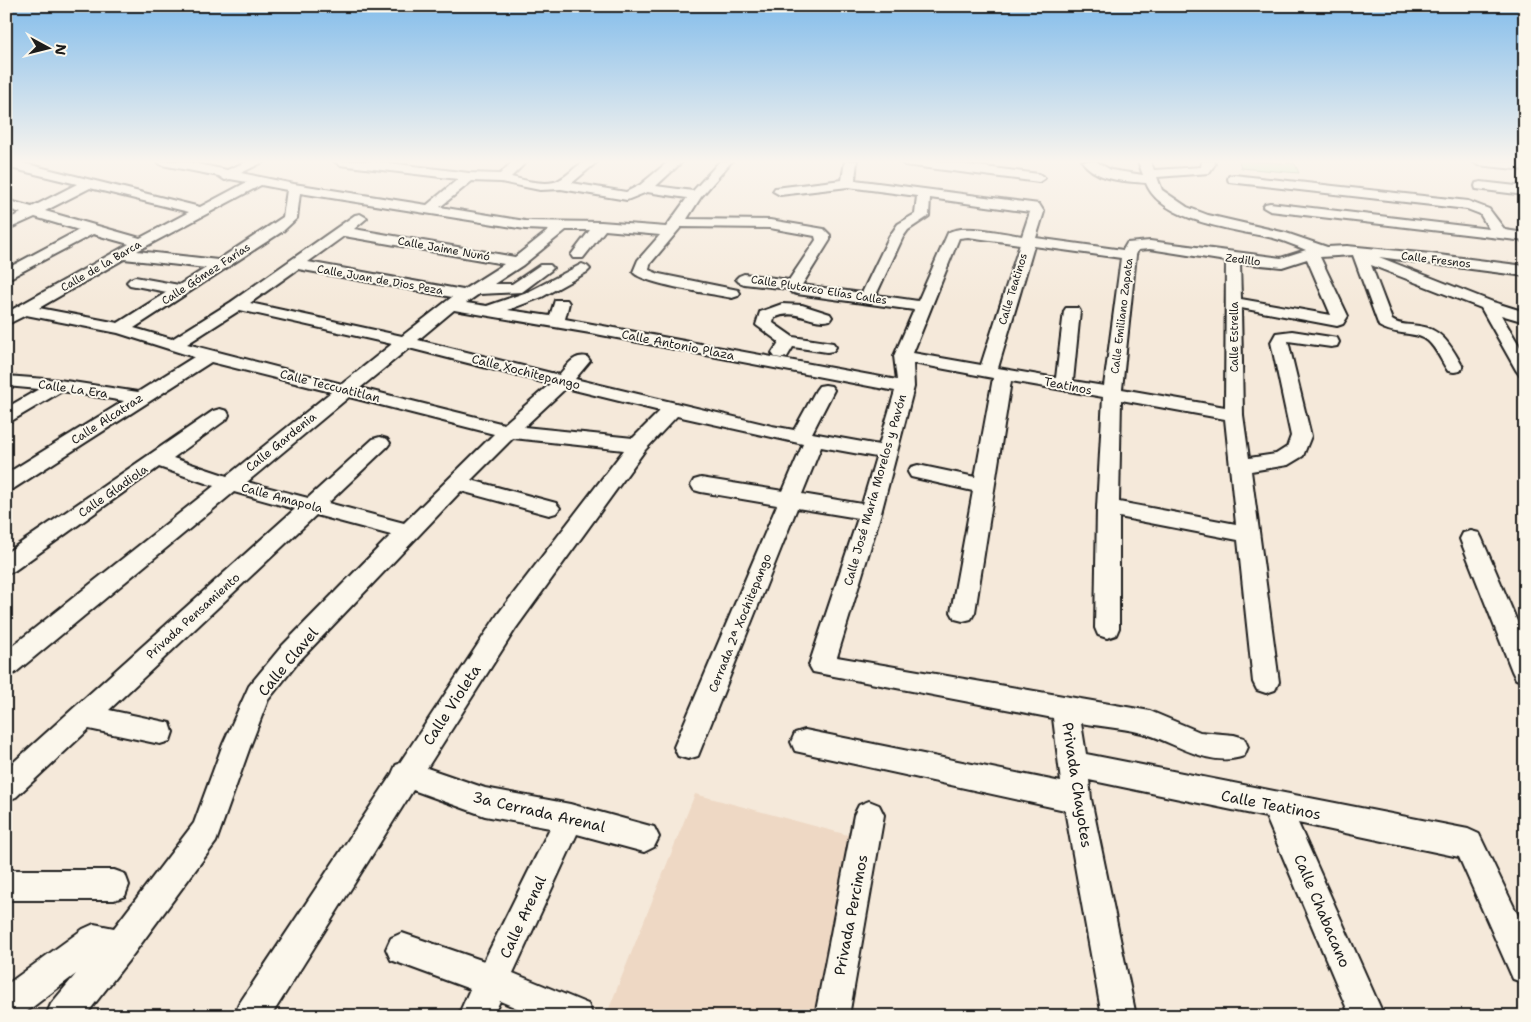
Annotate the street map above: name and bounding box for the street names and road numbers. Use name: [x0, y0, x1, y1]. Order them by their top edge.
street label: Calle Jaime Nunó: [397, 233, 492, 265]
street label: Calle de la Barca: [58, 237, 144, 295]
street label: Calle Gómez Farías: [159, 240, 253, 308]
street label: Calle Fresnos: [1400, 248, 1472, 272]
street label: Zedillo: [1224, 250, 1262, 270]
street label: Calle Teatinos: [995, 251, 1031, 327]
street label: Calle Emiliano Zapata: [1107, 257, 1137, 375]
street label: Calle Juan de Dios Peza: [316, 262, 444, 299]
street label: Calle Plutarco Elías Calles: [750, 272, 888, 308]
street label: Calle Estrella: [1227, 302, 1242, 372]
street label: Calle Antonio Plaza: [620, 326, 736, 364]
street label: Calle Xochitepango: [470, 351, 582, 393]
street label: Calle Teccuatitlan: [278, 366, 382, 406]
street label: Teatinos: [1043, 374, 1093, 398]
street label: Calle La Era: [37, 376, 109, 402]
street label: Calle Alcatraz: [68, 390, 146, 448]
street label: Calle José María Morelos y Pavón: [840, 392, 910, 588]
street label: Calle Gardenia: [242, 408, 320, 475]
street label: Calle Gladiola: [75, 461, 151, 521]
street label: Calle Amapola: [239, 479, 325, 517]
street label: Cerrada 2ª Xochitepango: [705, 551, 775, 695]
street label: Privada Pensamiento: [143, 570, 243, 662]
street label: Calle Clavel: [253, 623, 323, 701]
street label: Calle Violeta: [419, 660, 486, 749]
street label: Privada Chayotes: [1057, 721, 1097, 849]
street label: Calle Teatinos: [1219, 786, 1323, 824]
street label: 3a Cerrada Arenal: [471, 787, 608, 837]
street label: Calle Chabacano: [1289, 851, 1355, 971]
street label: Privada Percimos: [829, 853, 873, 977]
street label: Calle Arenal: [495, 872, 551, 962]

